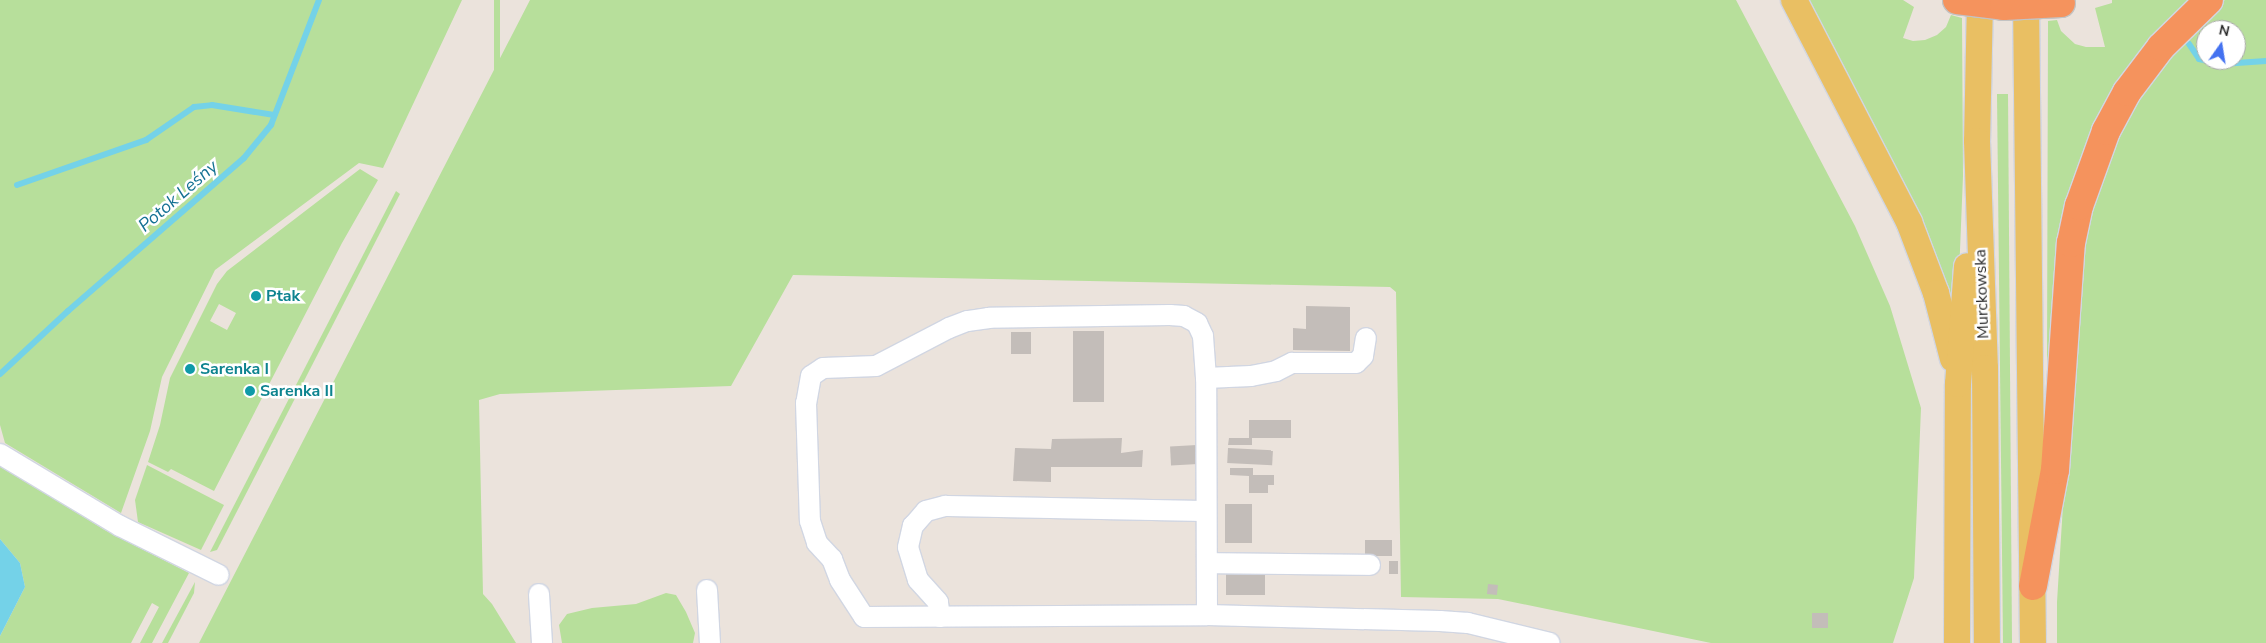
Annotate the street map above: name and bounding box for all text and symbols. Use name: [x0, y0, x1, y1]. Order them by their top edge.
north arrow: [2196, 20, 2246, 70]
text: N: [2217, 20, 2231, 41]
water label: Potok Leśny: [134, 156, 222, 236]
street label: Murckowska: [1971, 249, 1993, 339]
place label: Ptak: [266, 286, 300, 306]
marker: Ptak: [250, 290, 262, 302]
place label: Sarenka I: [200, 359, 269, 379]
marker: Sarenka I: [184, 363, 196, 375]
place label: Sarenka II: [260, 381, 334, 401]
marker: Sarenka II: [244, 385, 256, 397]

